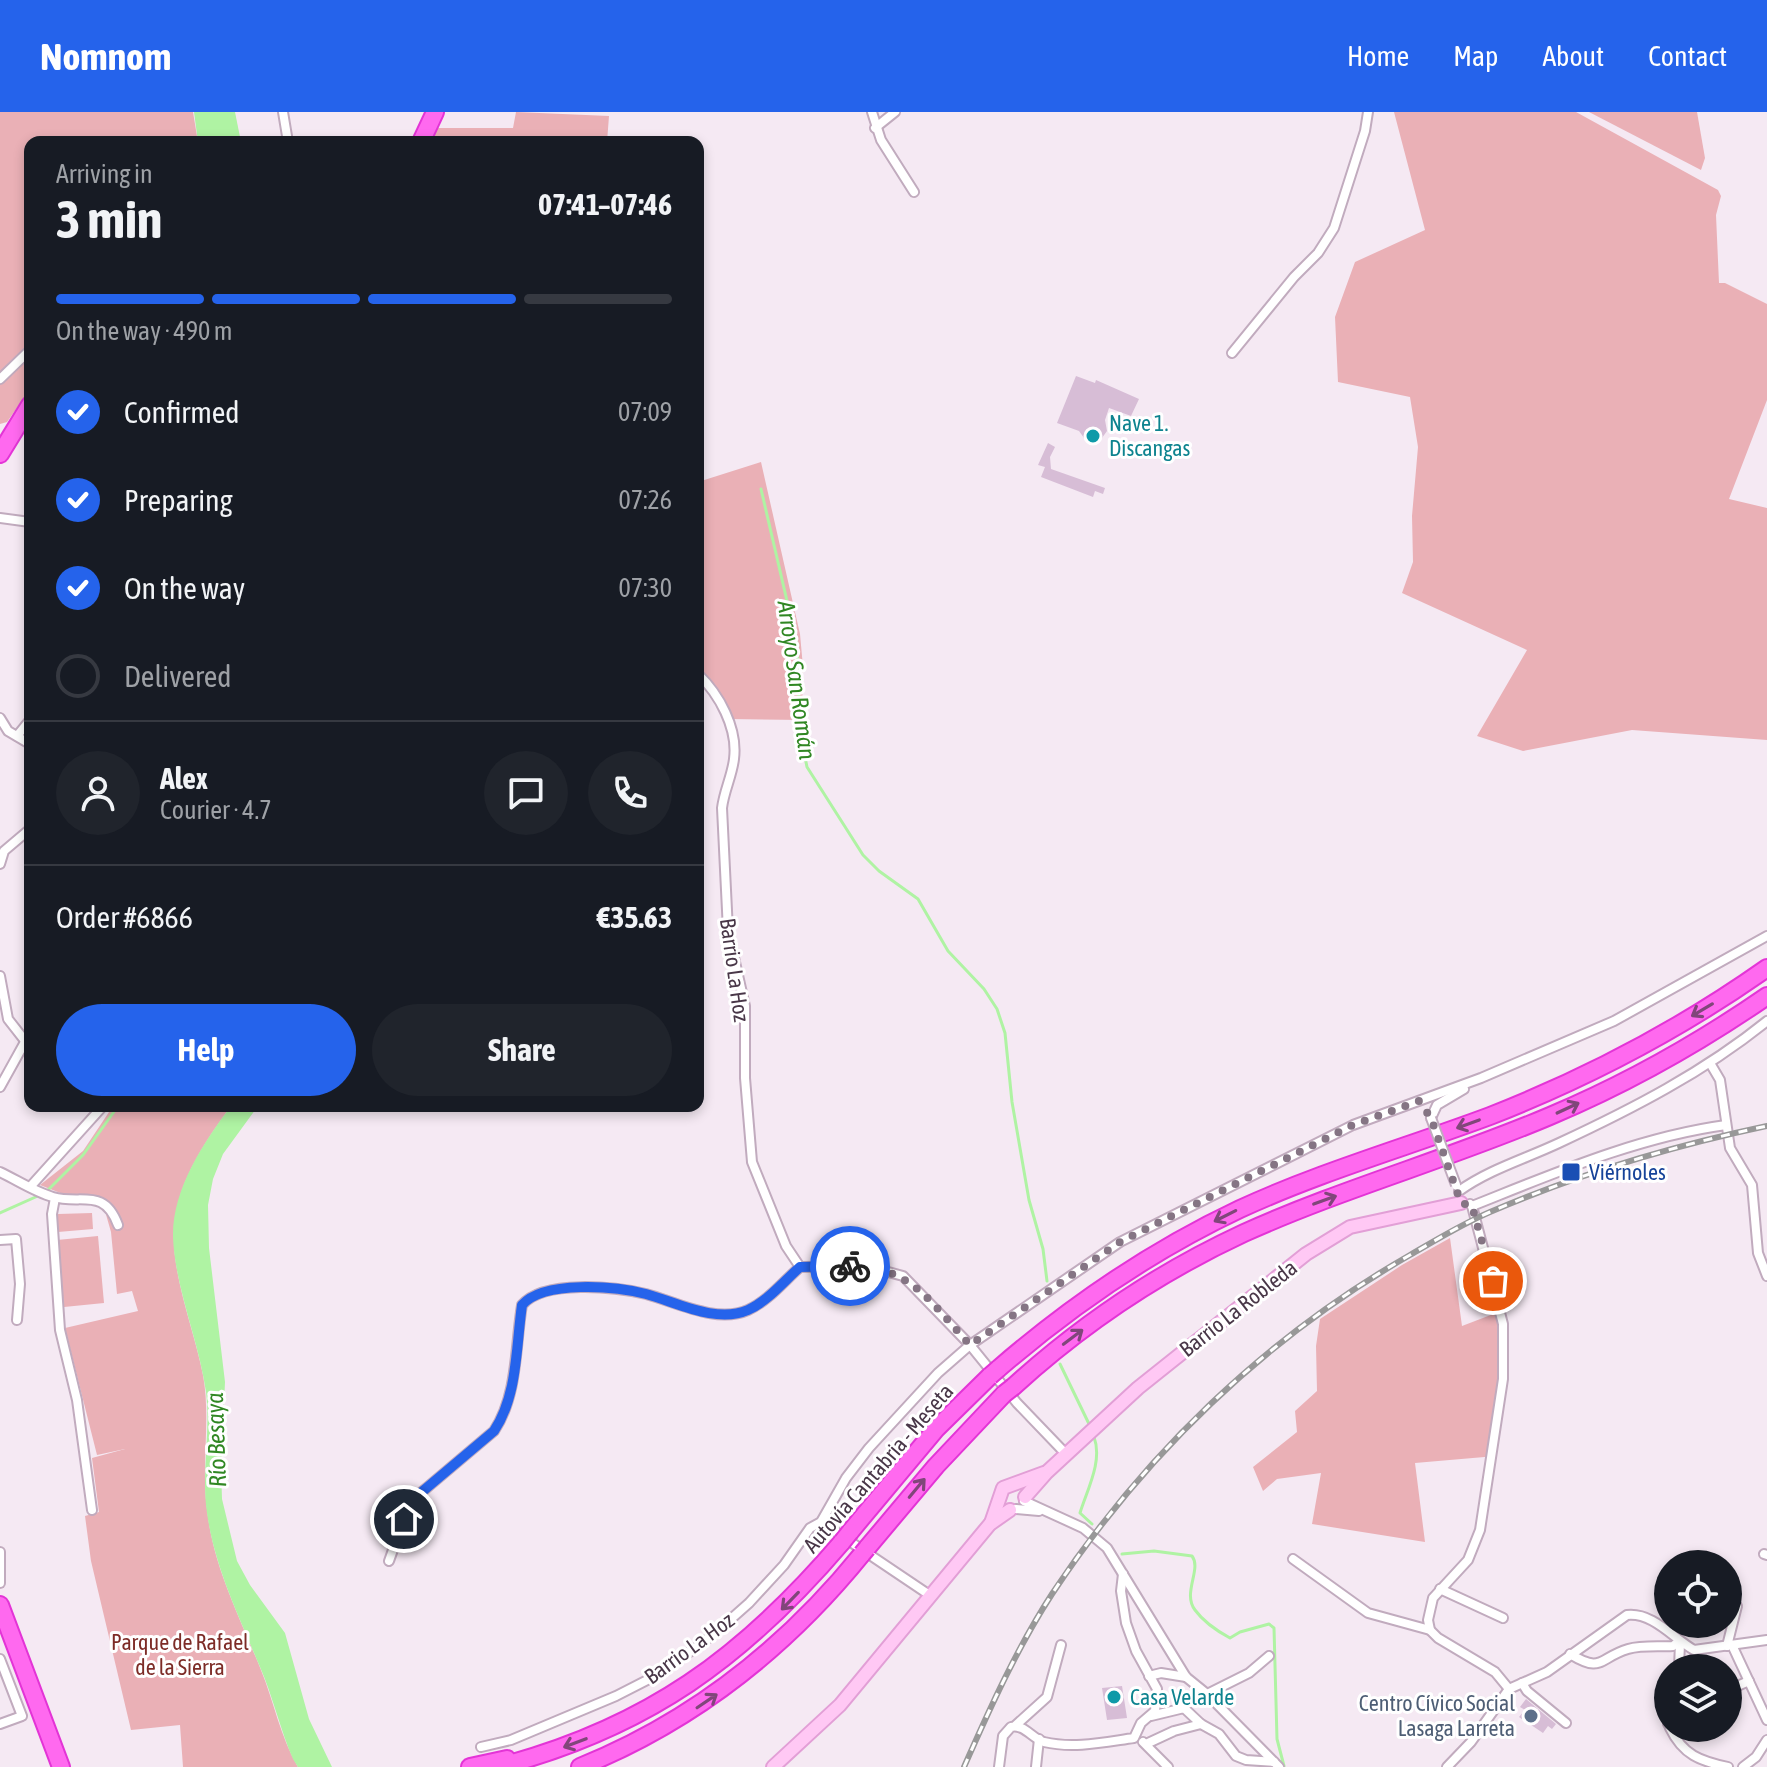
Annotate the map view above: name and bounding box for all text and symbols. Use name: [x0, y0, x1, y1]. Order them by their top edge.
text: Nomnom: [40, 35, 171, 78]
text: Home: [1347, 40, 1409, 72]
text: Map: [1453, 40, 1498, 72]
text: About: [1542, 40, 1604, 72]
text: Contact: [1648, 40, 1727, 72]
text: Arriving in: [56, 159, 153, 189]
text: 07:41–07:46: [538, 187, 672, 221]
text: 3 min: [56, 189, 162, 249]
text: On the way · 490 m: [56, 316, 233, 346]
icon: check: [56, 390, 100, 434]
text: Confirmed: [124, 395, 239, 429]
text: 07:09: [618, 397, 672, 427]
place label: Nave 1. Discangas: [1109, 410, 1190, 461]
marker: Nave 1. Discangas: [1084, 427, 1102, 445]
icon: check: [56, 478, 100, 522]
text: Preparing: [124, 483, 233, 517]
text: 07:26: [618, 485, 672, 515]
icon: check: [56, 566, 100, 610]
text: On the way: [124, 571, 245, 605]
text: 07:30: [618, 573, 672, 603]
water label: Arroyo San Román: [772, 598, 822, 761]
text: Delivered: [124, 659, 232, 693]
button: person: [56, 751, 140, 835]
button: chat: [484, 751, 568, 835]
button: phone: [588, 751, 672, 835]
text: Alex: [160, 761, 208, 795]
text: Courier · 4.7: [160, 795, 271, 825]
text: Order #6866: [56, 900, 193, 934]
text: €35.63: [597, 900, 672, 934]
street label: Barrio La Hoz: [715, 916, 755, 1024]
one-way arrow: [1691, 1003, 1714, 1019]
button: Help: [56, 1004, 356, 1096]
button: Share: [372, 1004, 672, 1096]
one-way arrow: [1556, 1100, 1580, 1115]
one-way arrow: [1456, 1117, 1481, 1132]
place label: Viérnoles: [1589, 1159, 1666, 1185]
marker: Viérnoles: [1560, 1161, 1582, 1183]
one-way arrow: [1312, 1192, 1337, 1207]
one-way arrow: [1214, 1209, 1238, 1225]
courier: [810, 1226, 890, 1306]
icon: bike: [828, 1244, 872, 1288]
pin: [1459, 1247, 1527, 1315]
street label: Barrio La Robleda: [1174, 1254, 1302, 1362]
icon: bag: [1471, 1259, 1515, 1303]
one-way arrow: [1062, 1329, 1083, 1346]
street label: Autovía Cantabria - Meseta: [798, 1378, 958, 1558]
water label: Río Besaya: [201, 1392, 231, 1488]
one-way arrow: [908, 1478, 926, 1498]
pin: [370, 1485, 438, 1553]
icon: home: [382, 1497, 426, 1541]
map controls: [1654, 1550, 1742, 1742]
button: locate: [1654, 1550, 1742, 1638]
one-way arrow: [781, 1591, 800, 1610]
street label: Barrio La Hoz: [639, 1607, 739, 1689]
park label: Parque de Rafael de la Sierra: [111, 1629, 249, 1680]
button: layers: [1654, 1654, 1742, 1742]
place label: Casa Velarde: [1130, 1684, 1234, 1710]
marker: Casa Velarde: [1105, 1688, 1123, 1706]
place label: Centro Cívico Social Lasaga Larreta: [1359, 1690, 1515, 1741]
one-way arrow: [695, 1693, 718, 1709]
marker: Centro Cívico Social Lasaga Larreta: [1522, 1707, 1540, 1725]
one-way arrow: [563, 1737, 588, 1751]

